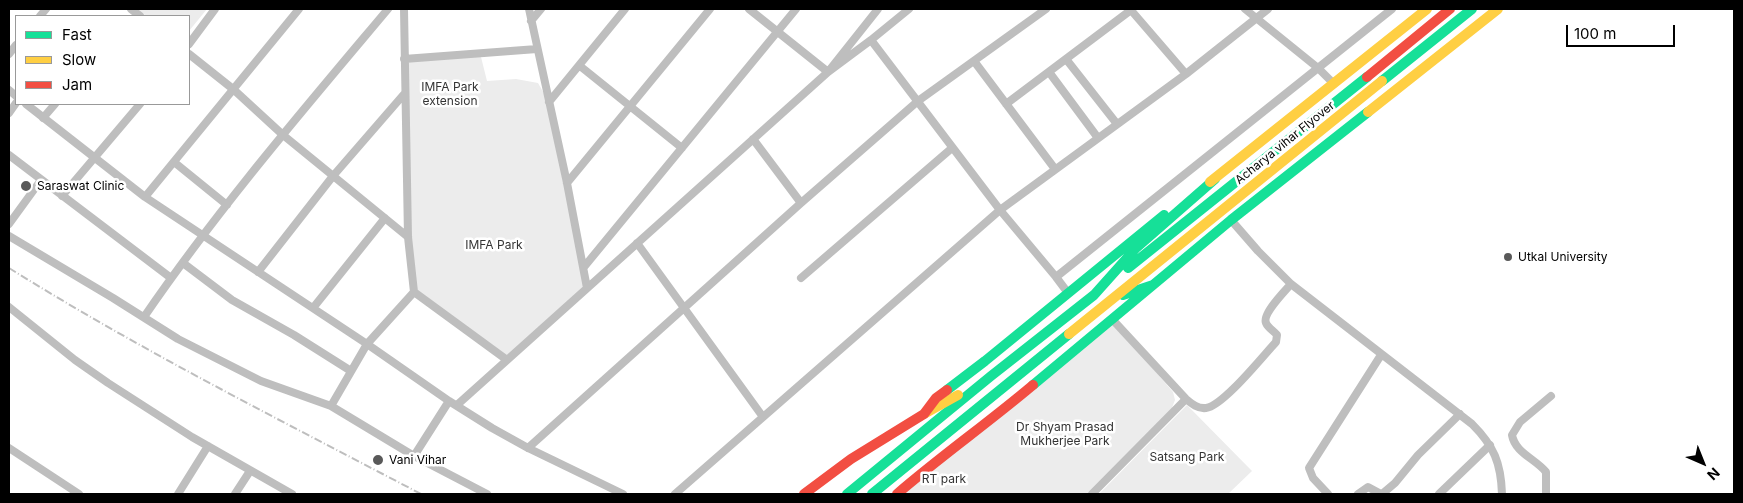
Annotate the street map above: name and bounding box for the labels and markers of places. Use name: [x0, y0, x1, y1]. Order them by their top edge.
marker: Saraswat Clinic: [19, 179, 33, 193]
place label: Saraswat Clinic: [37, 179, 124, 193]
place label: Utkal University: [1518, 250, 1608, 264]
marker: Utkal University: [1502, 251, 1514, 263]
marker: Vani Vihar: [371, 453, 385, 467]
place label: Vani Vihar: [389, 453, 446, 467]

